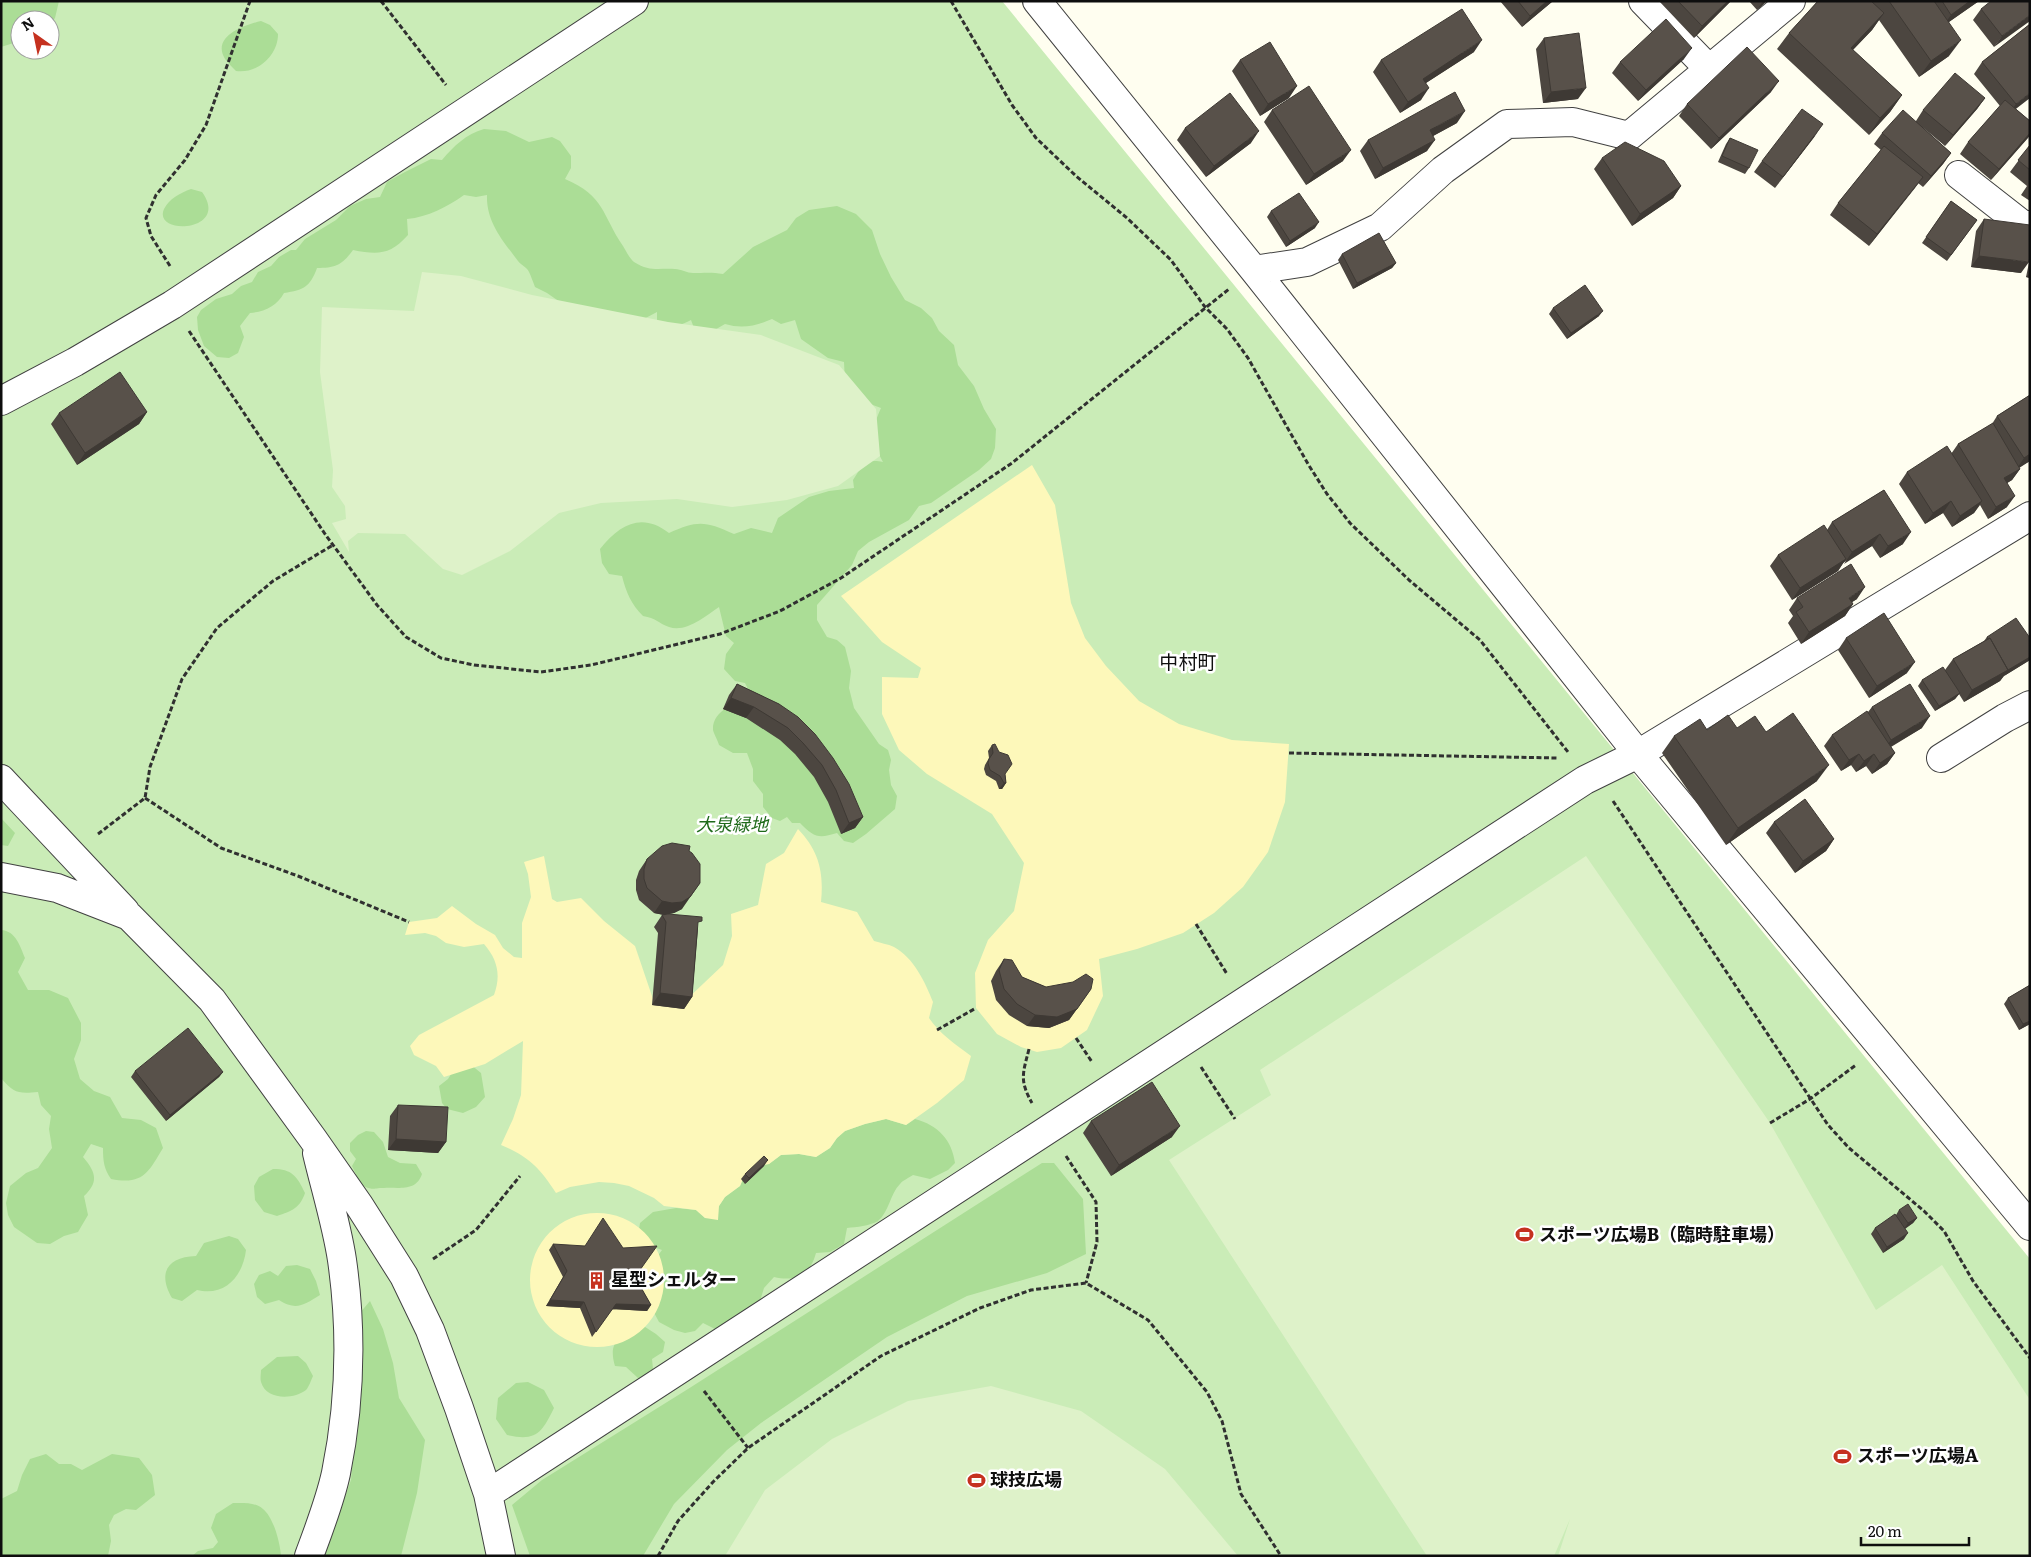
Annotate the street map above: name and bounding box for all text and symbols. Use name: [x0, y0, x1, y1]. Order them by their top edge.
north arrow: [10, 10, 60, 60]
text: N: [17, 12, 38, 35]
district label: 中村町: [1159, 647, 1217, 675]
park label: 大泉緑地: [696, 810, 770, 837]
place label: スポーツ広場B（臨時駐車場）: [1539, 1220, 1785, 1247]
sports icon: スポーツ広場B（臨時駐車場）: [1515, 1225, 1535, 1245]
place label: 星型シェルター: [611, 1265, 737, 1292]
building icon: 星型シェルター: [587, 1270, 607, 1290]
place label: スポーツ広場A: [1857, 1441, 1979, 1468]
sports icon: スポーツ広場A: [1833, 1446, 1853, 1466]
place label: 球技広場: [990, 1465, 1062, 1492]
sports icon: 球技広場: [966, 1470, 986, 1490]
scale bar: [1861, 1514, 1968, 1546]
text: 20 m: [1868, 1519, 1902, 1542]

